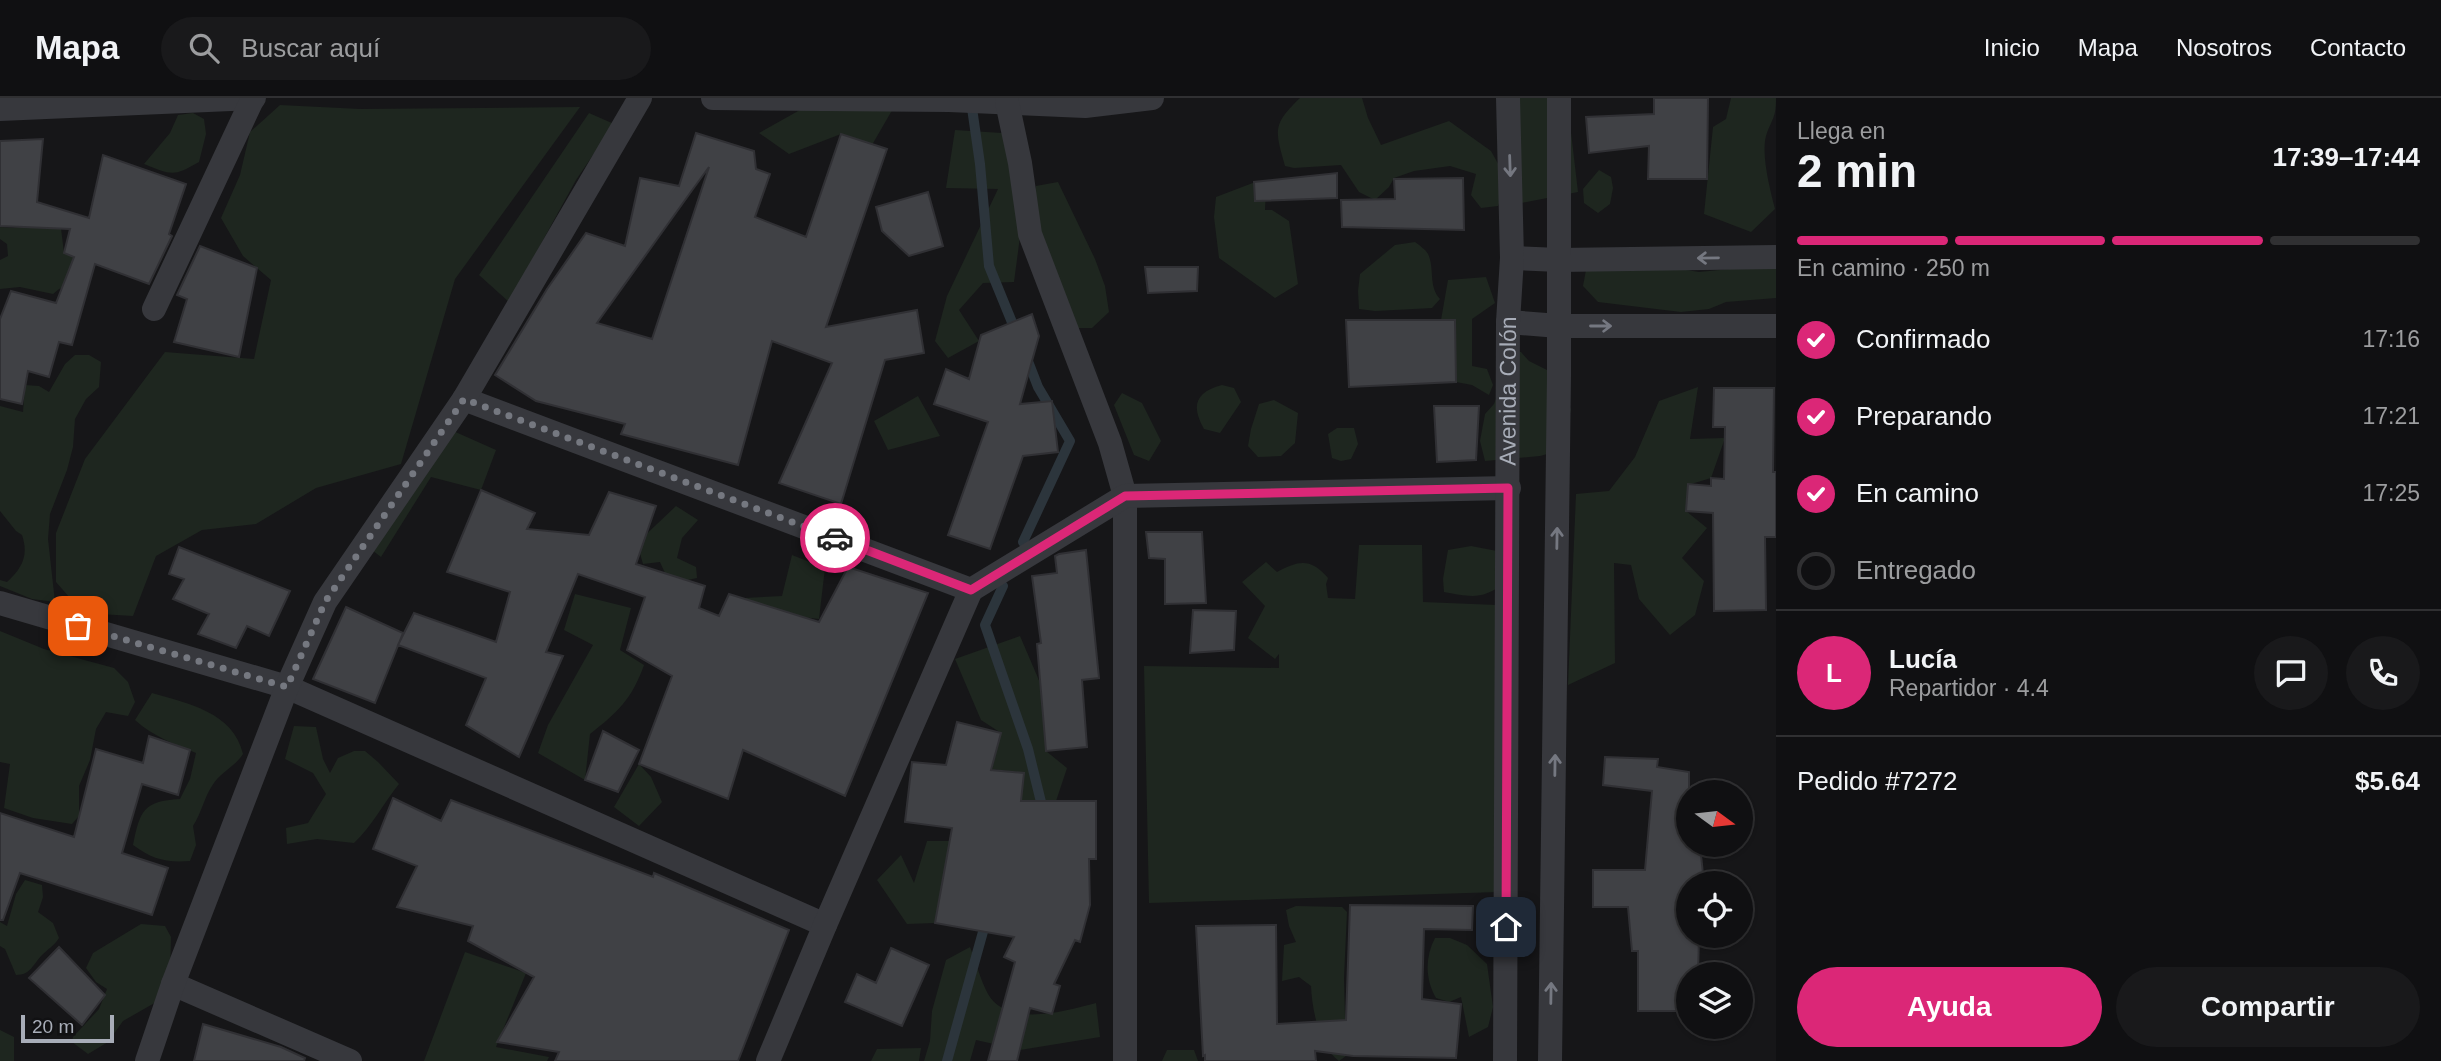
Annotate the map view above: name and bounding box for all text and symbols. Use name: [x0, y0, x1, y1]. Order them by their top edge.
search box: [161, 17, 651, 80]
text: Mapa: [35, 29, 119, 66]
icon: search: [185, 29, 223, 67]
text: Buscar aquí: [241, 33, 380, 63]
text: Inicio: [1984, 34, 2040, 61]
text: Mapa: [2078, 34, 2138, 61]
text: Nosotros: [2176, 34, 2272, 61]
text: Contacto: [2310, 34, 2406, 61]
text: Llega en: [1797, 118, 1885, 144]
text: 17:39–17:44: [2273, 142, 2420, 172]
text: 2 min: [1797, 145, 1917, 197]
one-way arrow: [1503, 154, 1517, 177]
one-way arrow: [1697, 251, 1720, 265]
text: En camino · 250 m: [1797, 255, 1990, 281]
street label: Avenida Colón: [1494, 316, 1521, 466]
one-way arrow: [1589, 319, 1612, 333]
icon: check: [1797, 321, 1835, 359]
text: Confirmado: [1856, 324, 1990, 354]
text: 17:16: [2362, 326, 2420, 352]
icon: check: [1797, 398, 1835, 436]
text: Preparando: [1856, 401, 1992, 431]
text: 17:21: [2362, 403, 2420, 429]
icon: check: [1797, 475, 1835, 513]
text: En camino: [1856, 478, 1979, 508]
text: 17:25: [2362, 480, 2420, 506]
courier: [800, 503, 870, 573]
icon: car: [816, 519, 854, 557]
one-way arrow: [1551, 527, 1564, 550]
text: Entregado: [1856, 555, 1976, 585]
pin: [48, 596, 108, 656]
icon: bag: [59, 607, 97, 645]
button: chat: [2254, 636, 2328, 710]
button: phone: [2346, 636, 2420, 710]
text: Lucía: [1889, 644, 1957, 674]
text: L: [1826, 658, 1842, 688]
text: Repartidor · 4.4: [1889, 675, 2049, 701]
one-way arrow: [1548, 754, 1561, 777]
text: Pedido #7272: [1797, 766, 1957, 796]
text: $5.64: [2355, 766, 2420, 796]
north arrow: [1676, 780, 1754, 858]
map controls: [1676, 780, 1753, 1039]
button: locate: [1676, 871, 1753, 948]
pin: [1476, 897, 1536, 957]
icon: home: [1487, 908, 1525, 946]
button: layers: [1676, 962, 1753, 1039]
button: Ayuda: [1797, 967, 2102, 1047]
button: Compartir: [2116, 967, 2420, 1047]
one-way arrow: [1544, 982, 1558, 1005]
scale bar: [21, 1012, 114, 1044]
text: 20 m: [32, 1016, 74, 1037]

